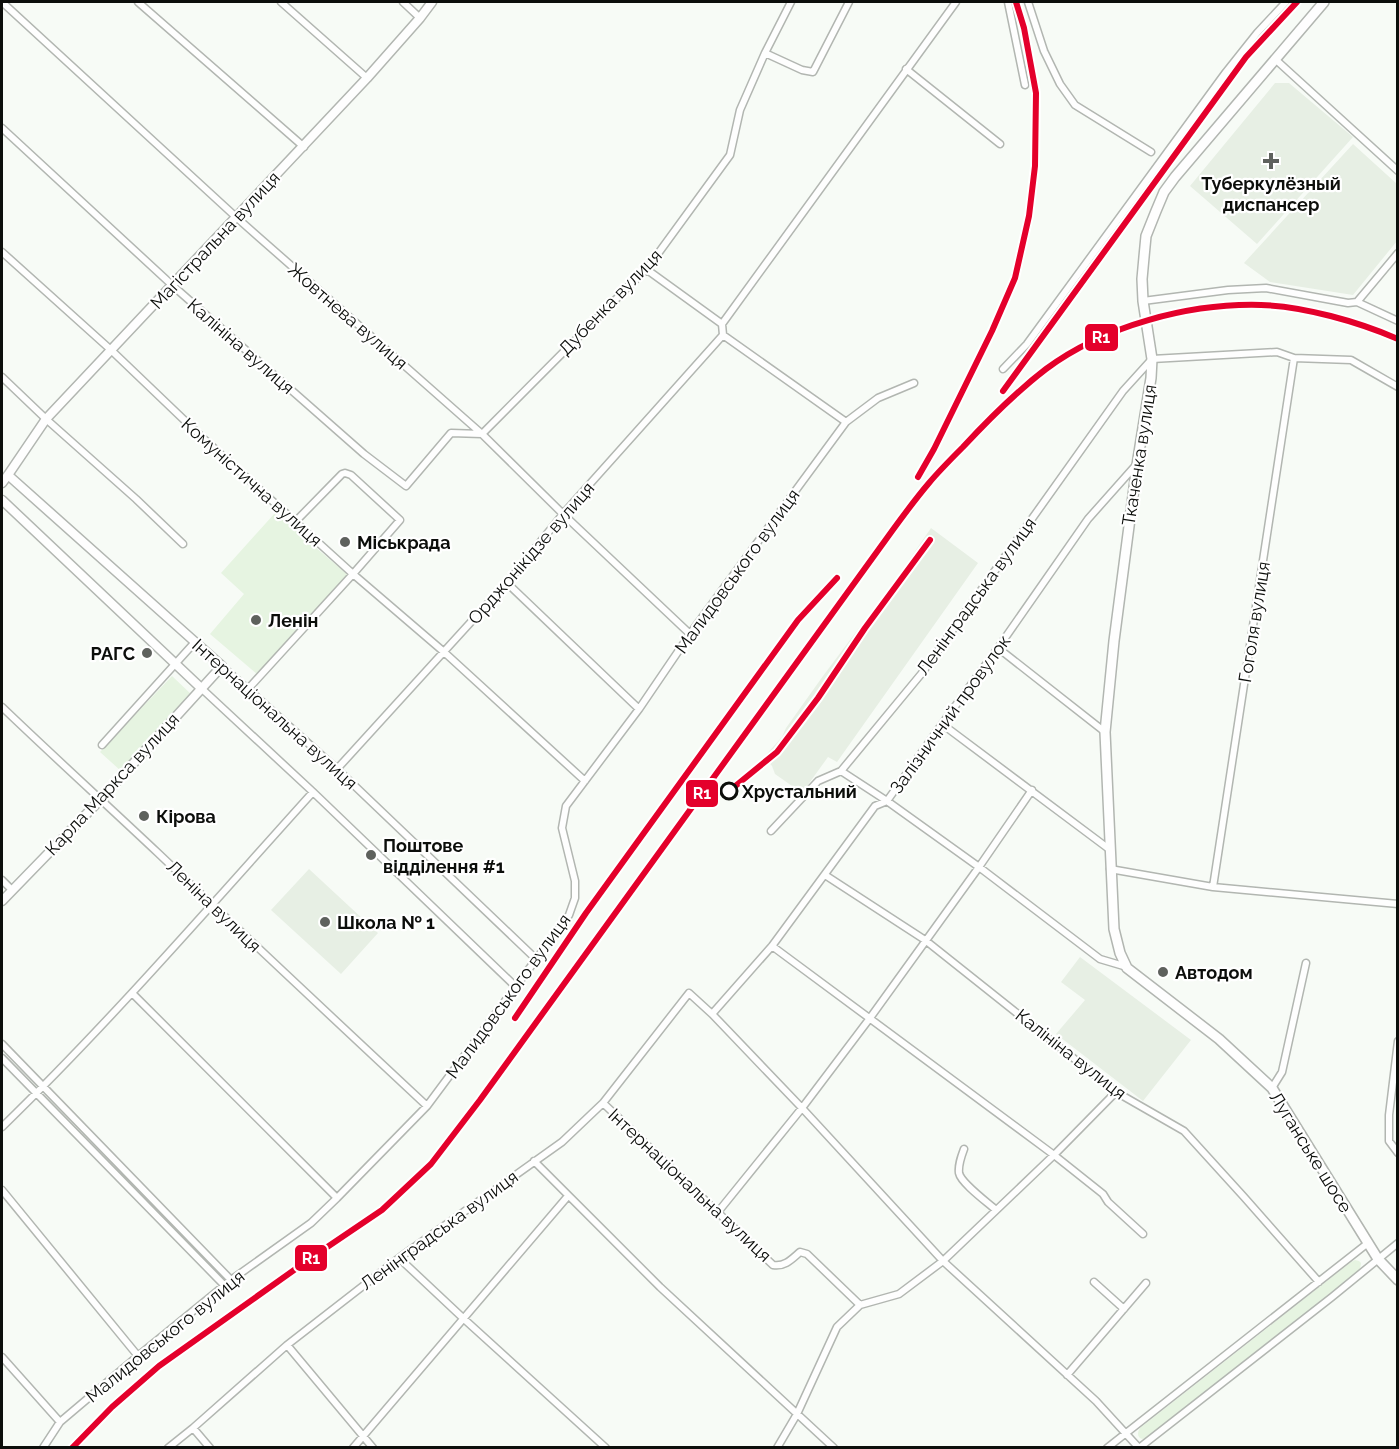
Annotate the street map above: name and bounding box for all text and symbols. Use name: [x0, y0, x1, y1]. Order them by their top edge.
marker: Туберкулёзный диспансер: [1262, 152, 1280, 170]
street label: Магістральна вулиця: [146, 167, 284, 313]
place label: Туберкулёзный диспансер: [1201, 173, 1341, 215]
street label: Дубенка вулиця: [554, 245, 666, 359]
street label: Жовтнева вулиця: [284, 258, 412, 374]
street label: Калініна вулиця: [183, 294, 299, 398]
line badge: R1: [1084, 323, 1119, 352]
text: R1: [1092, 328, 1110, 347]
street label: Ткаченка вулиця: [1117, 383, 1161, 527]
street label: Комуністична вулиця: [177, 413, 327, 551]
street label: Орджонікідзе вулиця: [464, 478, 598, 628]
street label: Малидовського вулиця: [670, 485, 804, 657]
street label: Ленінградська вулиця: [912, 513, 1040, 679]
place label: Міськрада: [357, 532, 451, 553]
marker: Міськрада: [338, 535, 352, 549]
street label: Гоголя вулиця: [1234, 560, 1274, 684]
place label: Ленін: [268, 610, 318, 631]
marker: Ленін: [249, 613, 263, 627]
street label: Залізничний провулок: [885, 631, 1015, 797]
street label: Інтернаціональна вулиця: [188, 634, 362, 794]
place label: РАГС: [91, 643, 135, 664]
marker: РАГС: [140, 646, 154, 660]
street label: Карла Маркса вулиця: [41, 709, 183, 859]
line badge: R1: [685, 779, 719, 808]
place label: Хрустальний: [741, 781, 857, 802]
marker: Хрустальний: [720, 782, 738, 800]
text: R1: [693, 784, 711, 803]
place label: Кірова: [156, 806, 216, 827]
marker: Кірова: [137, 809, 151, 823]
place label: Поштове відділення #1: [383, 835, 505, 877]
marker: Поштове відділення #1: [364, 848, 378, 862]
street label: Леніна вулиця: [162, 856, 266, 956]
street label: Малидовського вулиця: [441, 910, 575, 1082]
place label: Школа № 1: [337, 912, 435, 933]
marker: Школа № 1: [318, 915, 332, 929]
place label: Автодом: [1175, 962, 1253, 983]
marker: Автодом: [1156, 965, 1170, 979]
street label: Калініна вулиця: [1011, 1004, 1131, 1104]
street label: Луганське шосе: [1265, 1088, 1357, 1217]
street label: Інтернаціональна вулиця: [604, 1104, 776, 1266]
street label: Ленінградська вулиця: [356, 1166, 522, 1294]
line badge: R1: [294, 1244, 328, 1272]
text: R1: [302, 1249, 320, 1268]
street label: Малидовського вулиця: [81, 1265, 249, 1407]

